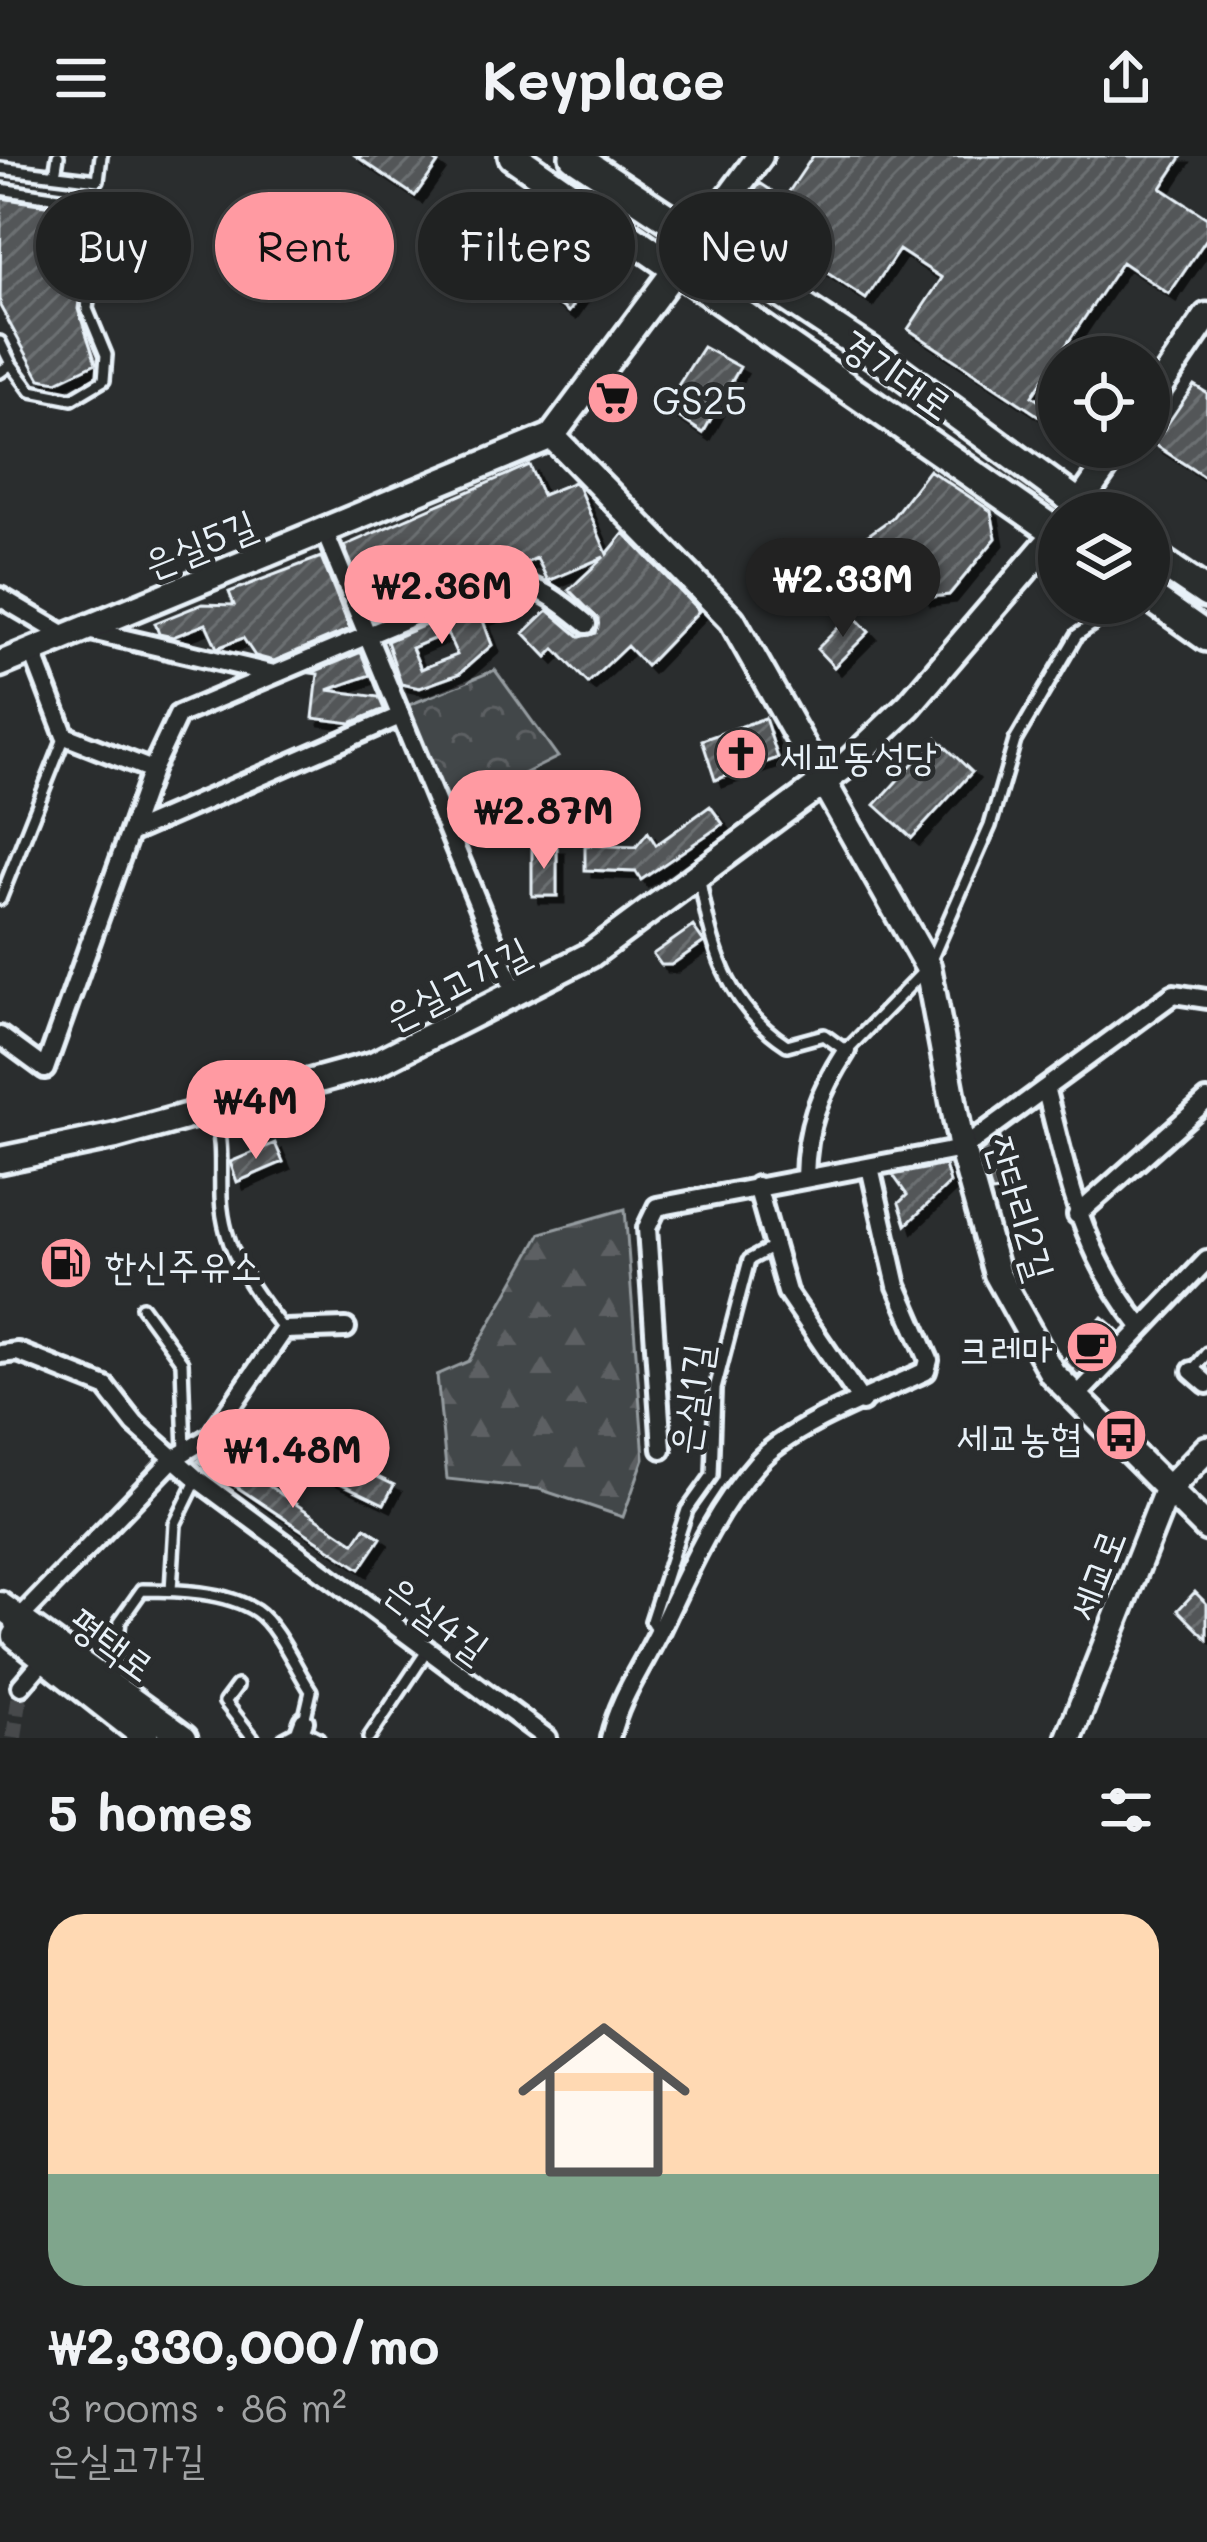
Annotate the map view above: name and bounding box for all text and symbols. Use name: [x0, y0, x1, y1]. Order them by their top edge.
text: Keyplace: [482, 43, 725, 114]
icon: menu: [48, 45, 114, 111]
icon: share: [1093, 45, 1159, 111]
chip: Buy: [36, 192, 191, 300]
chip: Rent: [215, 192, 394, 300]
chip: Filters: [418, 192, 635, 300]
chip: New: [659, 192, 832, 300]
street label: 경기대로: [832, 316, 964, 430]
map controls: [1038, 336, 1170, 624]
button: locate: [1038, 336, 1170, 468]
supermarket icon: GS25: [585, 370, 641, 426]
place label: GS25: [652, 373, 747, 424]
button: layers: [1038, 492, 1170, 624]
street label: 은실5길: [135, 496, 263, 588]
pin: ₩2.33M: [745, 538, 941, 640]
pin: ₩2.36M: [344, 545, 540, 647]
text: ₩2.33M: [772, 551, 914, 602]
text: ₩2.36M: [371, 558, 513, 609]
church icon: 세교동성당: [713, 726, 769, 782]
place label: 세교동성당: [780, 729, 937, 780]
pin: ₩2.87M: [446, 770, 642, 872]
text: ₩2.87M: [474, 783, 614, 834]
street label: 은실고가길: [375, 924, 537, 1040]
pin: ₩4M: [198, 1060, 314, 1162]
text: ₩4M: [213, 1073, 299, 1124]
street label: 잔다리2길: [976, 1130, 1068, 1286]
fuel station icon: 한신주유소: [38, 1235, 94, 1291]
place label: 한신주유소: [105, 1238, 262, 1289]
cafe icon: 크레마: [1064, 1319, 1120, 1375]
place label: 크레마: [959, 1322, 1053, 1373]
street label: 은실1길: [656, 1340, 722, 1458]
bus stop icon: 세교농협: [1093, 1407, 1149, 1463]
pin: ₩1.48M: [195, 1409, 391, 1511]
place label: 세교농협: [956, 1410, 1082, 1461]
text: ₩1.48M: [224, 1422, 362, 1473]
street label: 세교로: [1054, 1521, 1136, 1627]
street label: 은실4길: [376, 1562, 500, 1672]
street label: 평택로: [60, 1595, 166, 1691]
text: 5 homes: [48, 1777, 253, 1844]
icon: filters: [1093, 1777, 1159, 1843]
icon: home: [496, 1992, 712, 2208]
text: ₩2,330,000/mo: [48, 2310, 439, 2377]
text: 3 rooms · 86 m²: [48, 2381, 347, 2432]
text: 은실고가길: [48, 2432, 205, 2483]

